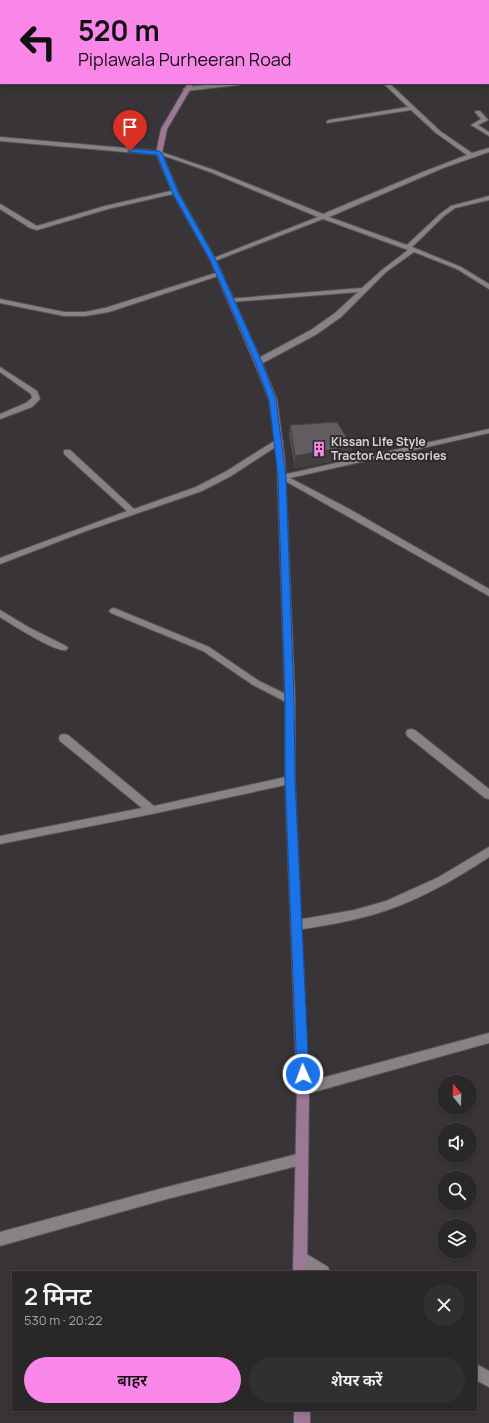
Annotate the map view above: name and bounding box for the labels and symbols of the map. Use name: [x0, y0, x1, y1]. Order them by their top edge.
pin: [113, 110, 147, 151]
place label: Kissan Life Style Tractor Accessories: [331, 433, 447, 464]
building icon: Kissan Life Style Tractor Accessories: [310, 440, 328, 458]
position arrow: [282, 1053, 324, 1095]
north arrow: [437, 1075, 477, 1115]

